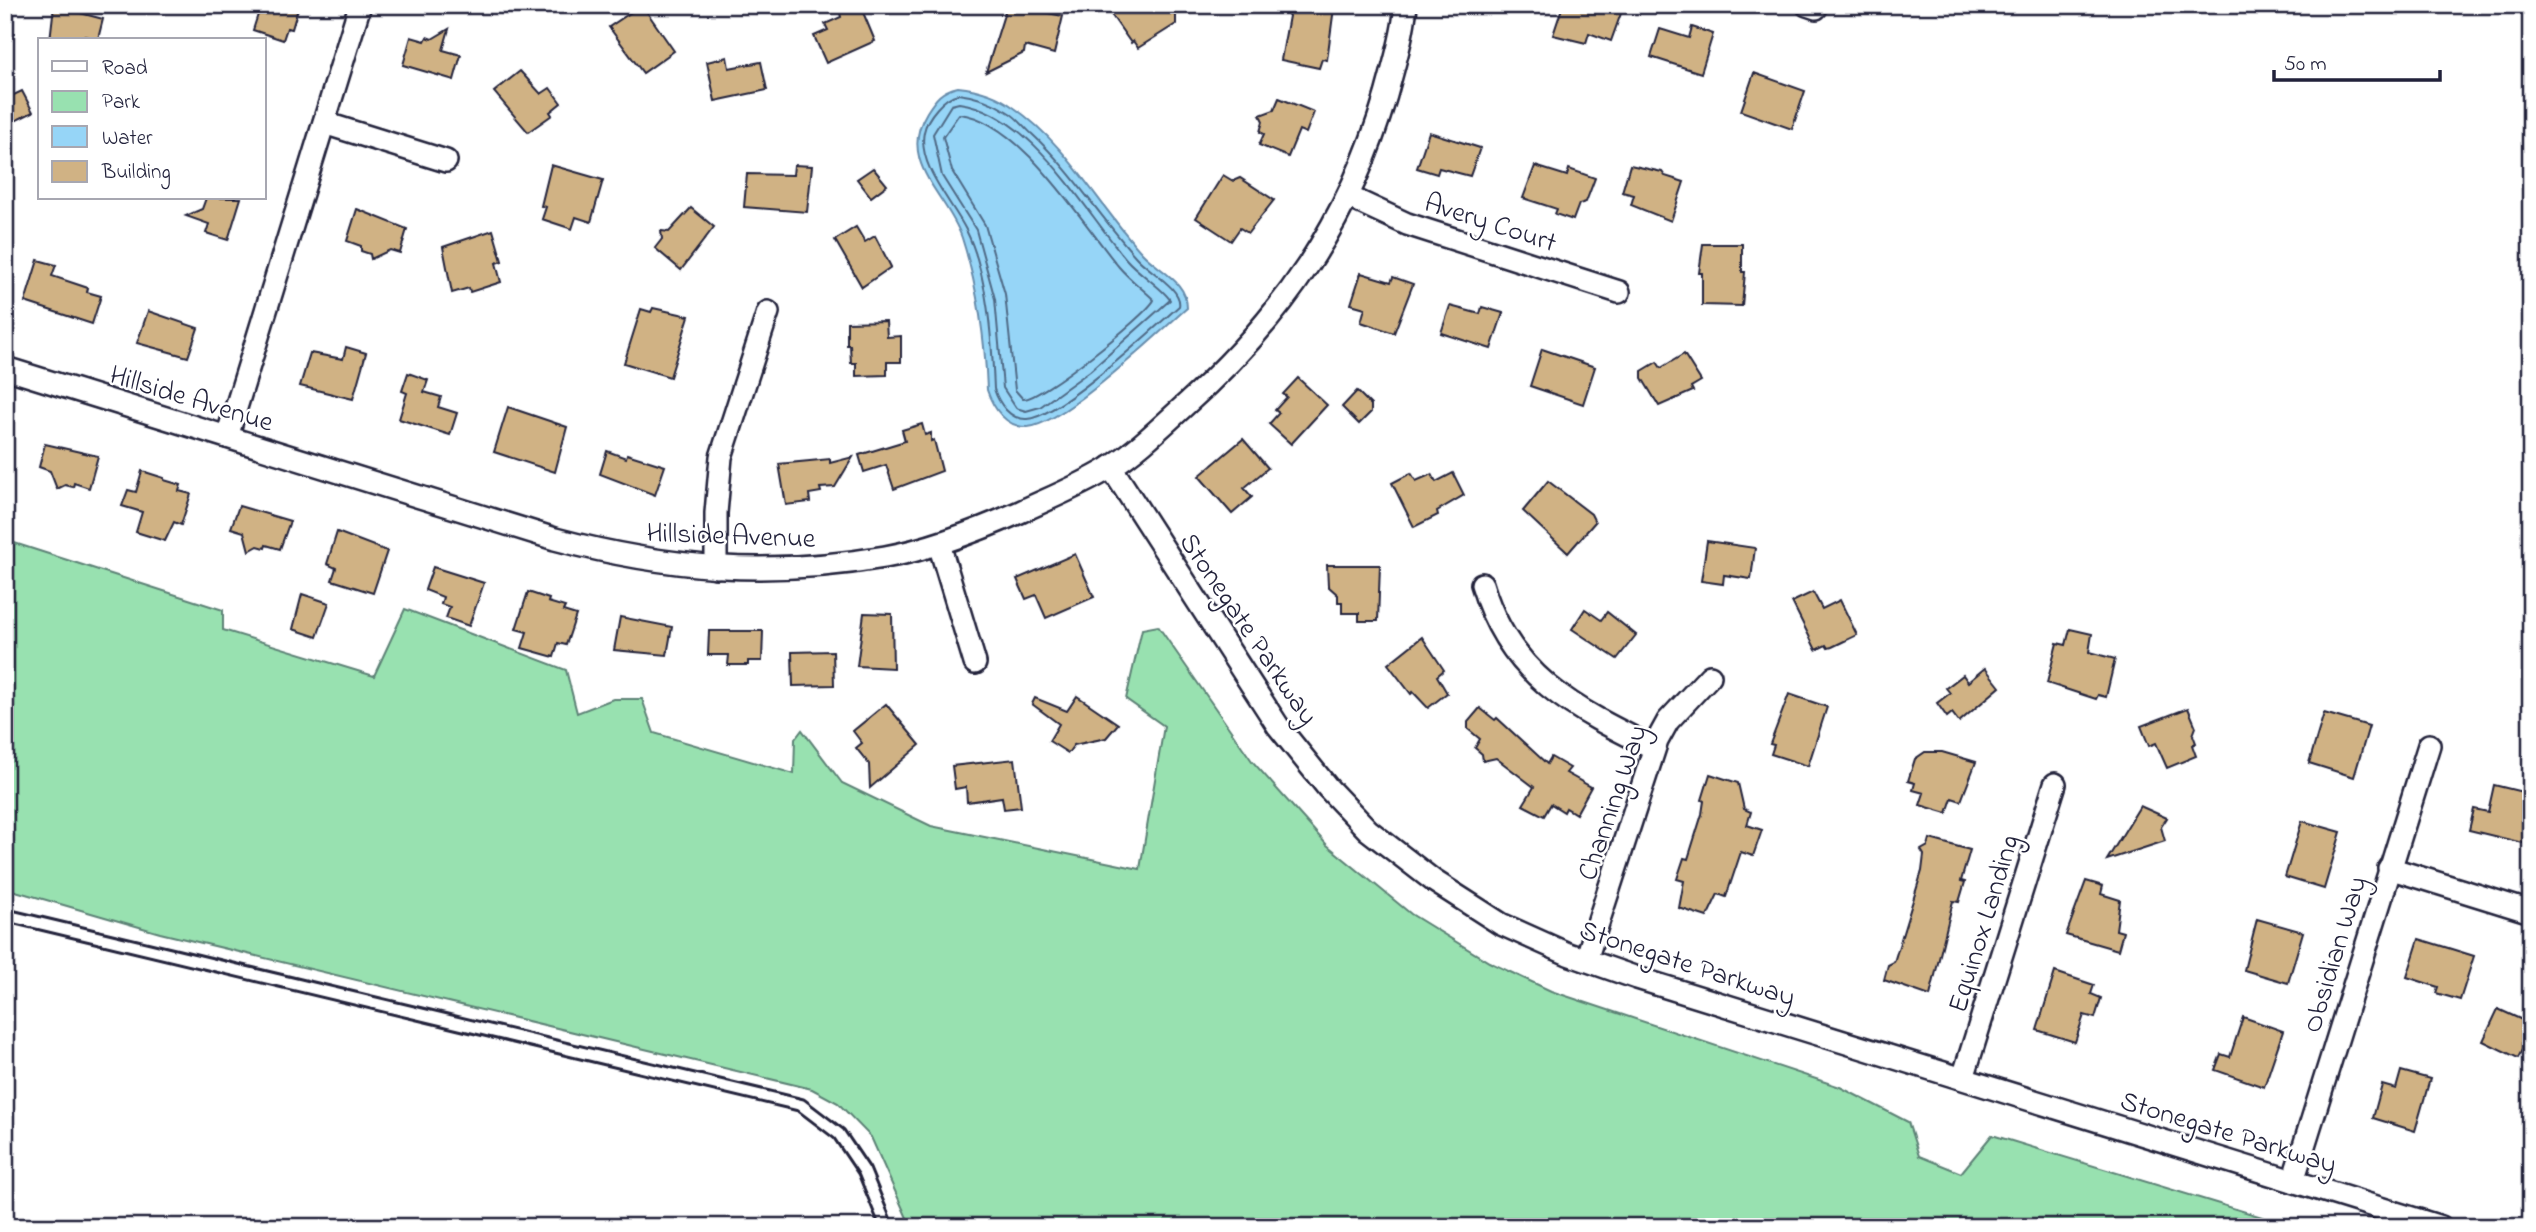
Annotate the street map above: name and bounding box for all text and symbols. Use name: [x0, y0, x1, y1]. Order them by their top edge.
legend: [38, 38, 266, 200]
scale bar: [2274, 38, 2440, 82]
text: 50 m: [2284, 50, 2327, 80]
text: Road: [102, 54, 148, 84]
text: Park: [102, 88, 141, 118]
text: Water: [102, 124, 153, 154]
text: Building: [101, 158, 171, 190]
street label: Avery Court: [1419, 184, 1561, 265]
street label: Hillside Avenue: [104, 356, 278, 445]
street label: Hillside Avenue: [646, 514, 816, 561]
street label: Stonegate Parkway: [1167, 525, 1327, 735]
street label: Channing Way: [1569, 720, 1660, 887]
street label: Equinox Landing: [1939, 830, 2032, 1018]
street label: Obsidian Way: [2293, 872, 2380, 1038]
street label: Stonegate Parkway: [1574, 911, 1800, 1020]
street label: Stonegate Parkway: [2115, 1082, 2341, 1187]

